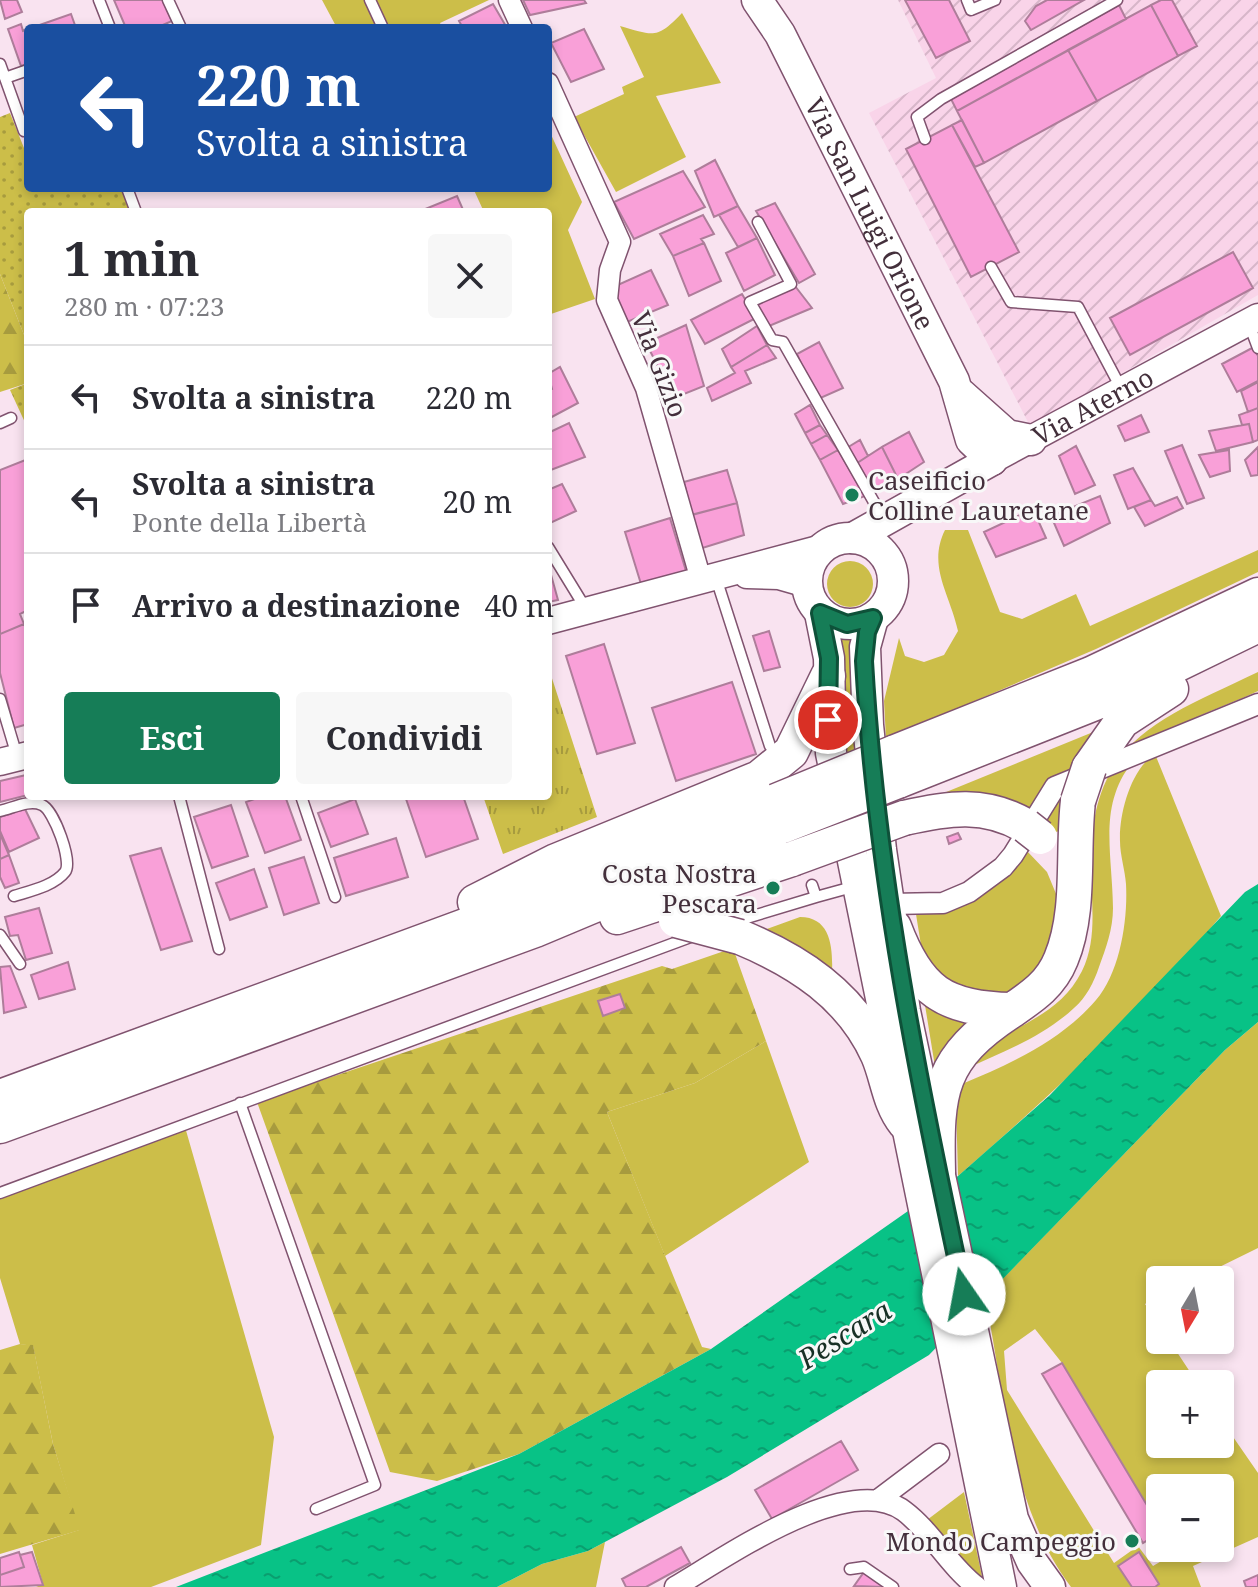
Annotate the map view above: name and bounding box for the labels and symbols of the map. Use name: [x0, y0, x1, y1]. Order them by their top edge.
street label: Via San Luigi Orione: [797, 91, 943, 336]
street label: Via Gizio: [623, 306, 697, 422]
street label: Via Aterno: [1025, 359, 1159, 453]
place label: Caseificio Colline Lauretane: [868, 462, 1089, 528]
marker: Caseificio Colline Lauretane: [843, 486, 861, 504]
pin: [794, 686, 862, 754]
place label: Costa Nostra Pescara: [602, 855, 757, 921]
marker: Costa Nostra Pescara: [764, 879, 782, 897]
position arrow: [922, 1252, 1006, 1336]
north arrow: [1146, 1266, 1234, 1354]
water label: Pescara: [790, 1290, 898, 1378]
place label: Mondo Campeggio: [886, 1523, 1116, 1559]
marker: Mondo Campeggio: [1123, 1532, 1141, 1550]

